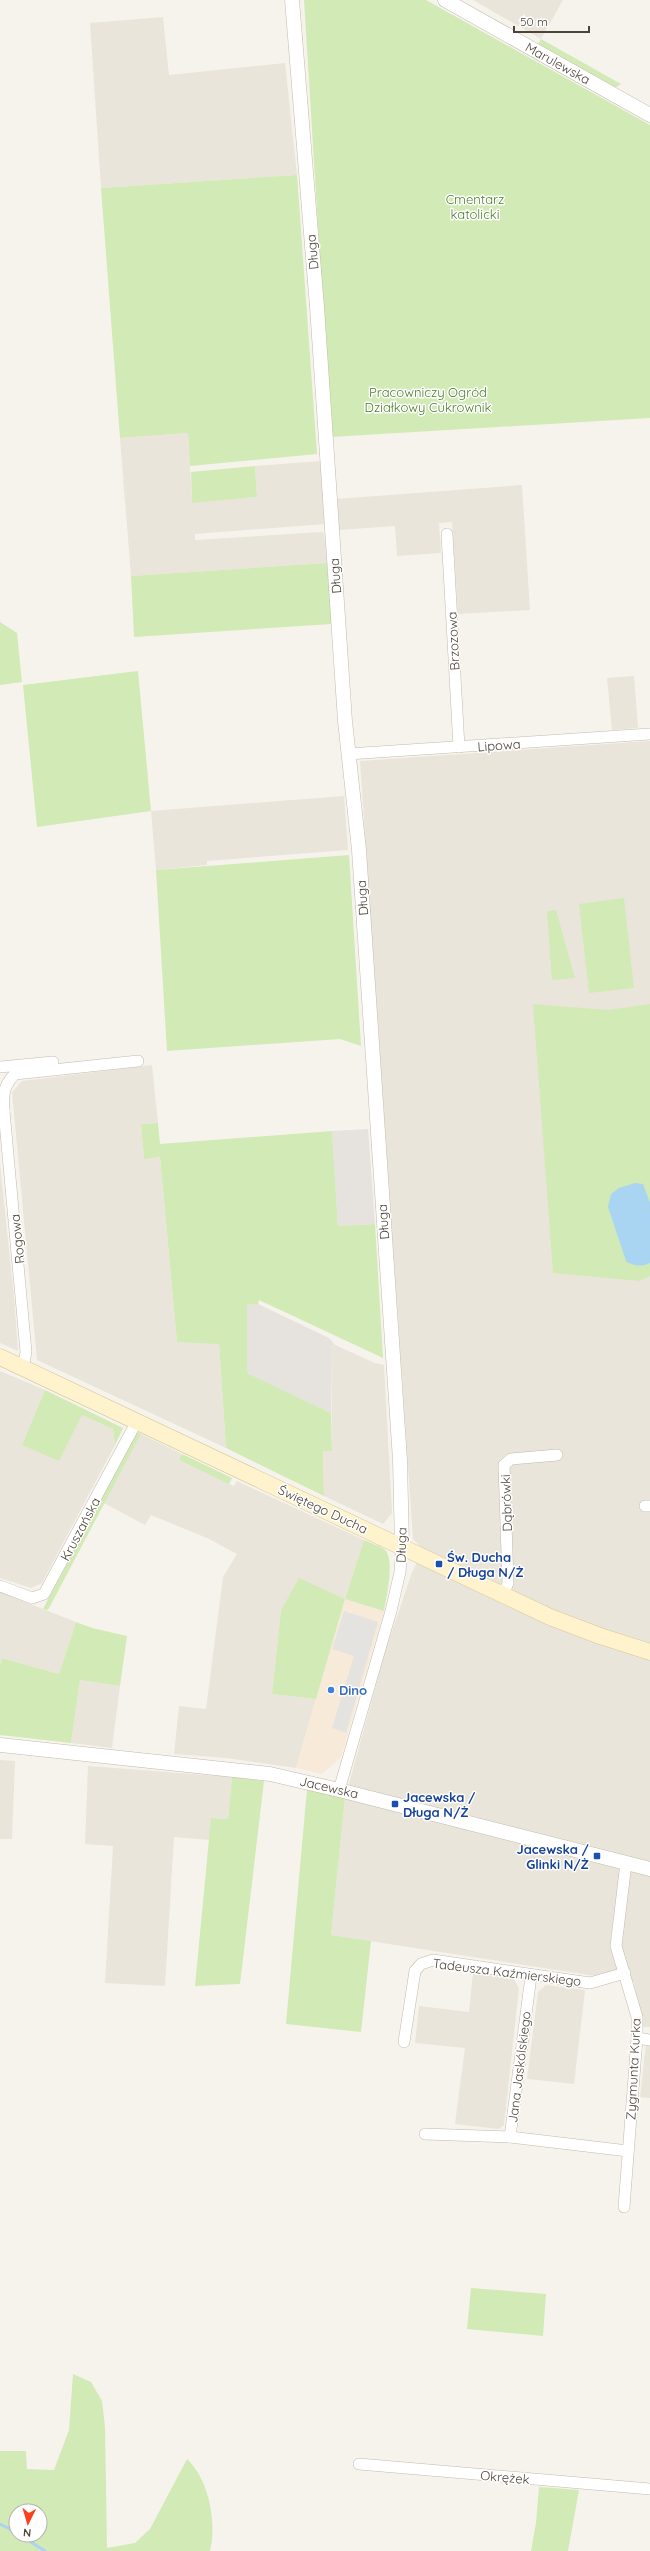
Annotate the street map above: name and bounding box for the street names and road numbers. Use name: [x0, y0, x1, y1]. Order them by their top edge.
street label: Marulewska: [523, 39, 593, 87]
street label: Długa: [302, 234, 322, 270]
street label: Długa: [326, 558, 344, 594]
street label: Brzozowa: [443, 611, 463, 671]
street label: Lipowa: [477, 736, 521, 754]
street label: Długa: [353, 880, 371, 916]
street label: Długa: [374, 1204, 392, 1240]
street label: Rogowa: [6, 1213, 28, 1265]
street label: Dąbrówki: [497, 1474, 515, 1532]
street label: Świętego Ducha: [276, 1481, 370, 1537]
street label: Kruszańska: [57, 1494, 103, 1564]
street label: Długa: [392, 1527, 410, 1563]
street label: Jacewska: [298, 1772, 360, 1802]
street label: Tadeusza Kaźmierskiego: [432, 1955, 582, 1989]
street label: Jana Jaskólskiego: [504, 2010, 534, 2124]
street label: Zygmunta Kurka: [622, 2018, 644, 2120]
street label: Okrężek: [480, 2467, 530, 2487]

